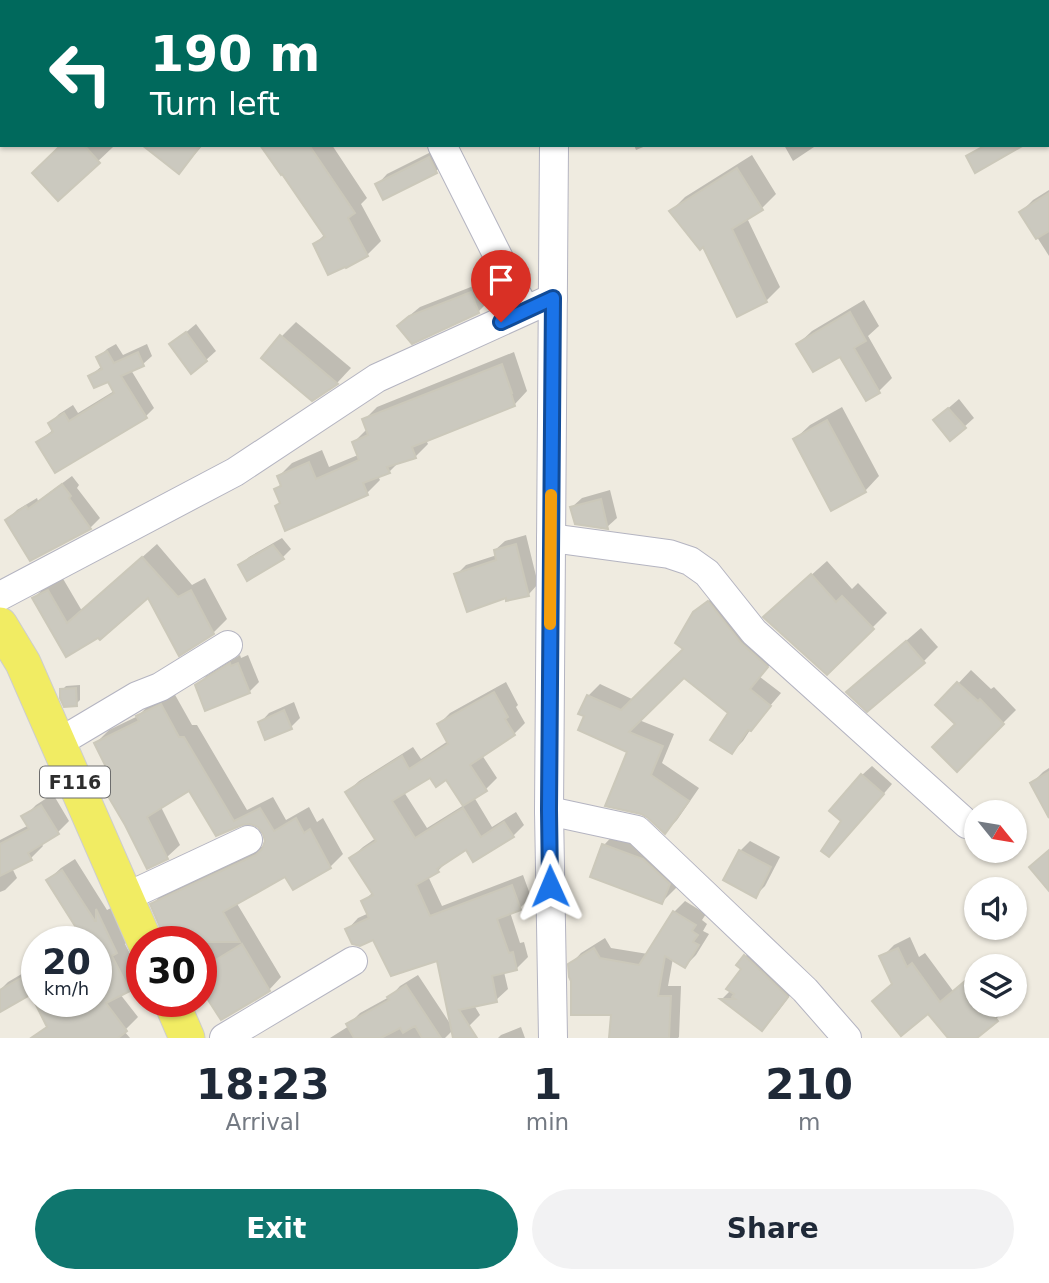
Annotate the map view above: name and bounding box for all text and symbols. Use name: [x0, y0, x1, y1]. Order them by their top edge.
text: 190 m: [150, 26, 320, 83]
icon: left: [35, 28, 126, 119]
text: Turn left: [150, 85, 280, 123]
pin: [471, 250, 531, 322]
icon: arrive: [482, 261, 520, 299]
road number: F116: [40, 766, 110, 797]
north arrow: [964, 800, 1027, 863]
map controls: [964, 800, 1027, 1017]
position arrow: [513, 849, 587, 923]
button: sound: [964, 877, 1027, 940]
speed limit sign: 30: [126, 926, 217, 1017]
text: 20: [42, 942, 91, 982]
button: layers: [964, 954, 1027, 1017]
text: km/h: [44, 978, 89, 999]
text: 18:23: [196, 1060, 330, 1109]
text: 1: [533, 1060, 562, 1109]
text: 210: [765, 1060, 853, 1109]
text: Arrival: [226, 1109, 300, 1135]
text: min: [526, 1109, 569, 1135]
text: m: [798, 1109, 820, 1135]
button: Exit: [35, 1189, 518, 1269]
button: Share: [532, 1189, 1014, 1269]

